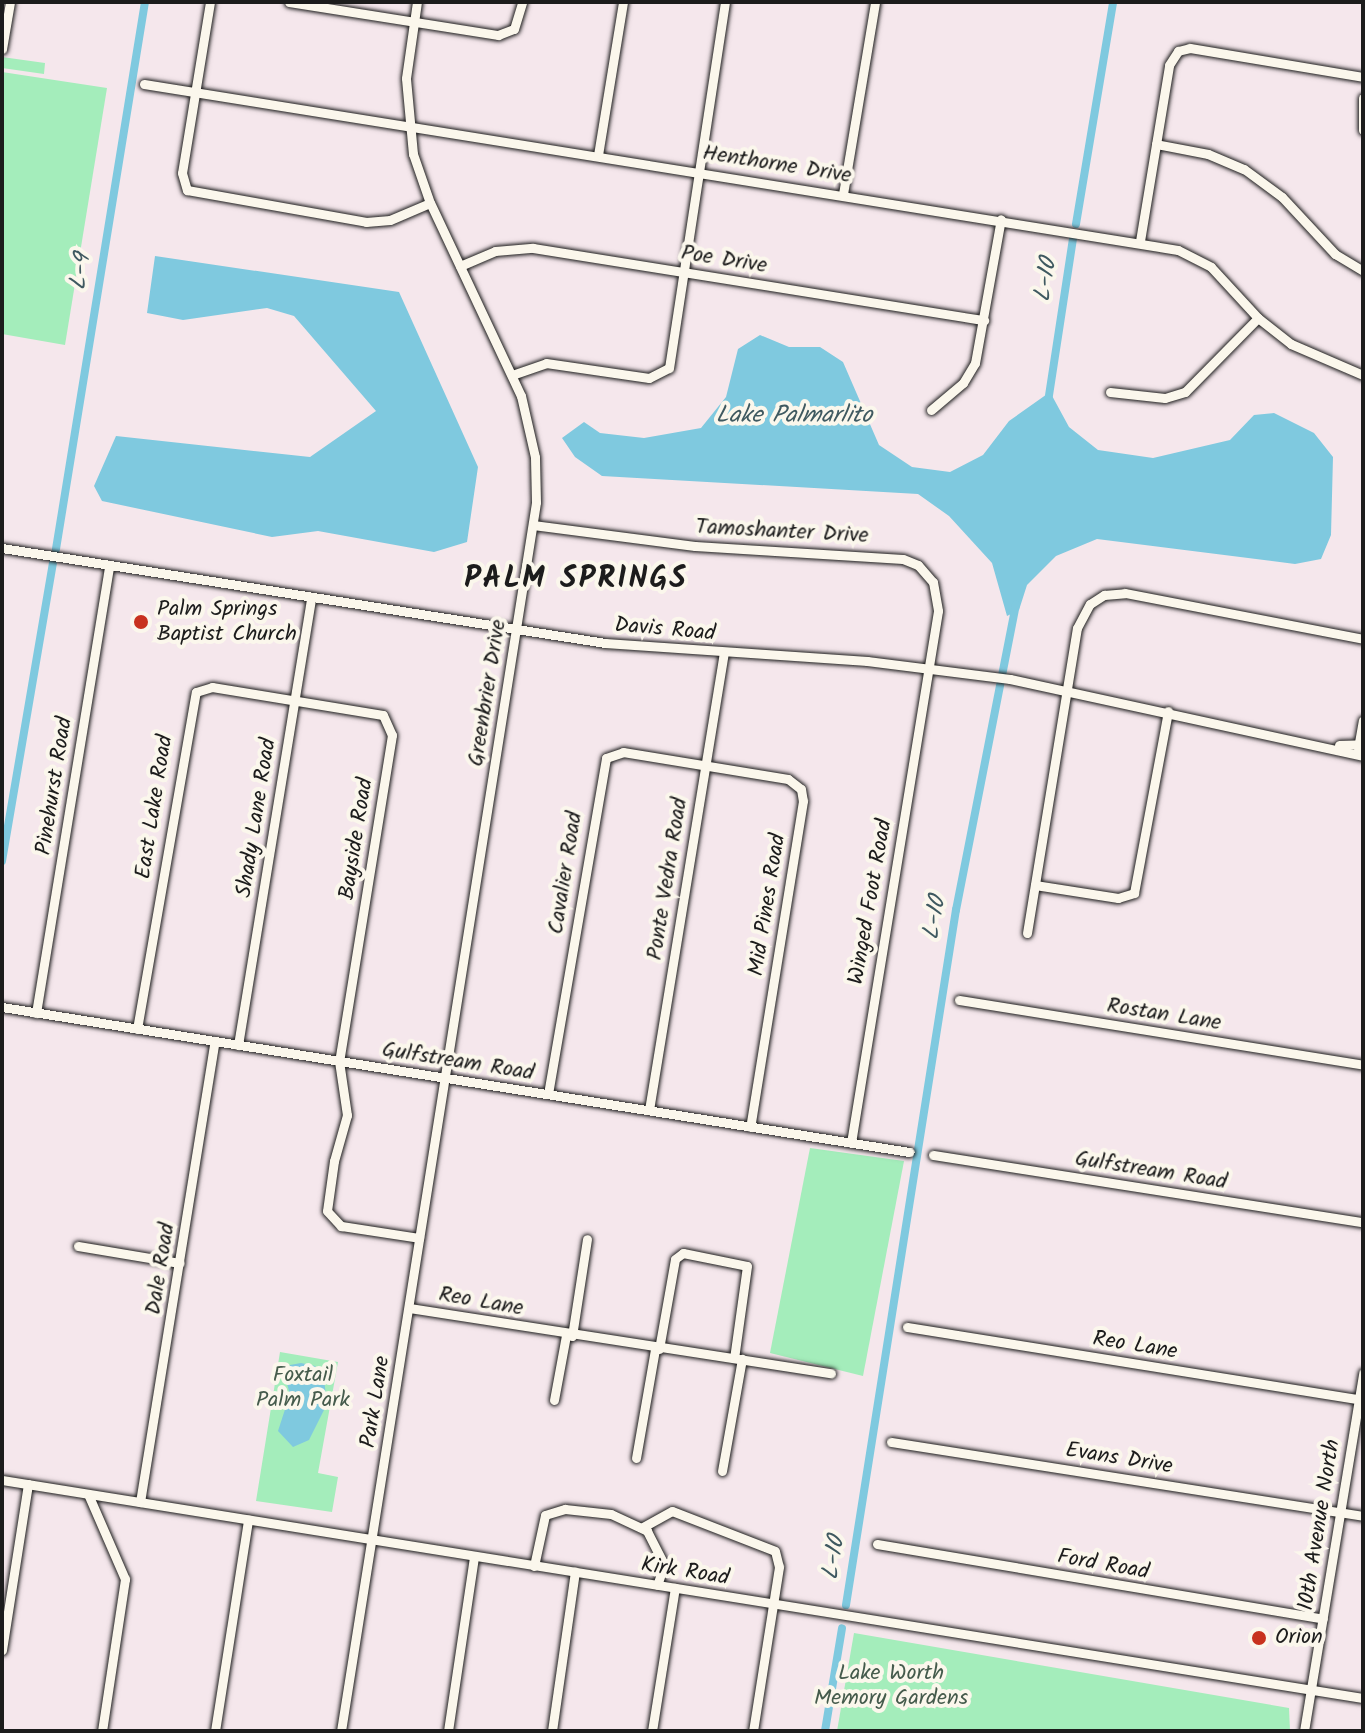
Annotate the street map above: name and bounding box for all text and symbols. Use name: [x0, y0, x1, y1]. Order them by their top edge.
street label: Henthorne Drive: [701, 140, 853, 190]
street label: Poe Drive: [679, 240, 769, 280]
water label: L-9: [64, 252, 98, 292]
water label: L-10: [1028, 256, 1064, 304]
water label: Lake Palmarlito: [716, 402, 872, 430]
street label: Tamoshanter Drive: [695, 514, 869, 550]
district label: PALM SPRINGS: [464, 561, 688, 597]
place label: Palm Springs Baptist Church: [157, 596, 297, 648]
street label: Davis Road: [613, 612, 717, 648]
marker: Palm Springs Baptist Church: [132, 613, 150, 631]
street label: Greenbrier Drive: [463, 618, 513, 768]
street label: Pinehurst Road: [31, 715, 79, 857]
street label: East Lake Road: [131, 733, 179, 881]
street label: Shady Lane Road: [231, 737, 283, 899]
street label: Bayside Road: [334, 776, 380, 902]
street label: Ponte Vedra Road: [642, 796, 694, 962]
street label: Cavalier Road: [543, 810, 589, 936]
street label: Winged Foot Road: [843, 817, 899, 987]
street label: Mid Pines Road: [744, 832, 792, 978]
water label: L-10: [917, 894, 953, 942]
street label: Rostan Lane: [1105, 993, 1223, 1037]
street label: Gulfstream Road: [380, 1037, 536, 1087]
street label: Gulfstream Road: [1073, 1146, 1229, 1196]
street label: Dale Road: [141, 1221, 181, 1317]
street label: Reo Lane: [437, 1282, 525, 1322]
street label: Reo Lane: [1091, 1326, 1179, 1366]
street label: Park Lane: [356, 1354, 396, 1450]
park label: Foxtail Palm Park: [256, 1362, 350, 1414]
street label: Evans Drive: [1063, 1437, 1175, 1481]
street label: 10th Avenue North: [1293, 1437, 1347, 1613]
water label: L-10: [816, 1534, 852, 1582]
street label: Ford Road: [1055, 1544, 1151, 1586]
street label: Kirk Road: [639, 1552, 731, 1592]
place label: Orion: [1275, 1625, 1323, 1651]
marker: Orion: [1250, 1629, 1268, 1647]
park label: Lake Worth Memory Gardens: [814, 1660, 968, 1712]

